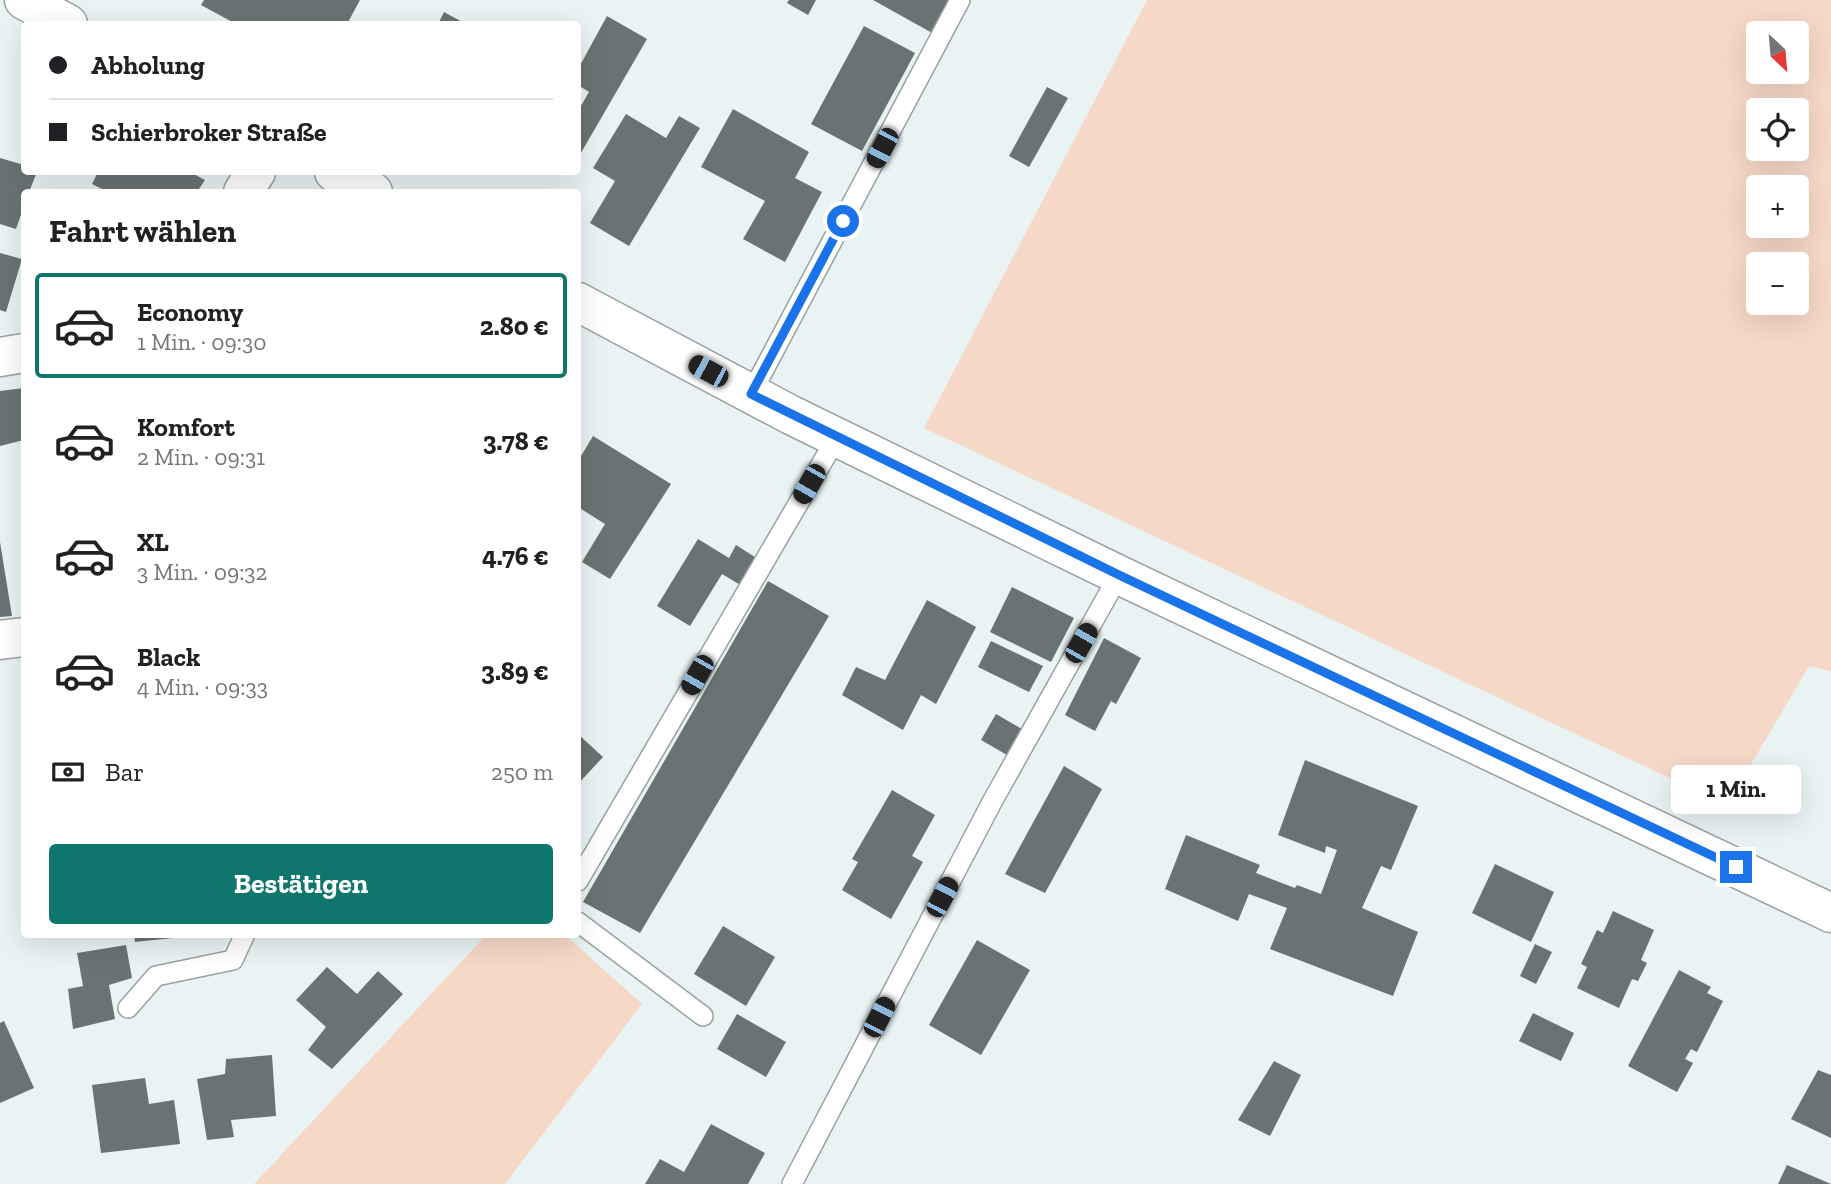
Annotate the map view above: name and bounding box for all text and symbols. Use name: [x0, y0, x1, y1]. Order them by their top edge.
north arrow: [1746, 21, 1810, 84]
map controls: [1746, 21, 1809, 315]
text: Abholung: [91, 49, 205, 81]
button: locate: [1746, 98, 1809, 161]
text: Schierbroker Straße: [91, 116, 327, 148]
car: [863, 125, 902, 171]
button: +: [1746, 175, 1809, 238]
route start: [827, 205, 859, 237]
text: Fahrt wählen: [49, 212, 236, 250]
button: −: [1746, 252, 1809, 315]
icon: car: [53, 294, 116, 357]
text: Economy: [137, 296, 243, 328]
text: 2.80 €: [480, 310, 549, 342]
text: 1 Min. · 09:30: [137, 328, 266, 356]
car: [685, 352, 732, 390]
icon: car: [53, 409, 116, 472]
text: Komfort: [137, 411, 235, 443]
text: 3.78 €: [483, 425, 549, 457]
text: 2 Min. · 09:31: [137, 443, 265, 471]
car: [790, 461, 829, 507]
icon: car: [53, 524, 116, 587]
text: XL: [137, 526, 169, 558]
text: 4.76 €: [482, 540, 549, 572]
text: 3 Min. · 09:32: [137, 558, 267, 586]
car: [1062, 620, 1101, 666]
icon: car: [53, 639, 116, 702]
text: Black: [137, 641, 200, 673]
car: [678, 652, 717, 698]
text: 3.89 €: [481, 655, 549, 687]
text: 4 Min. · 09:33: [137, 673, 268, 701]
icon: cash: [49, 753, 87, 791]
text: Bar: [105, 756, 144, 788]
text: 250 m: [491, 758, 553, 786]
callout: 1 Min.: [1671, 766, 1801, 814]
text: 1 Min.: [1706, 775, 1766, 803]
button: Bestätigen: [49, 844, 553, 924]
route end: [1720, 851, 1752, 883]
car: [923, 874, 962, 920]
car: [861, 994, 898, 1040]

